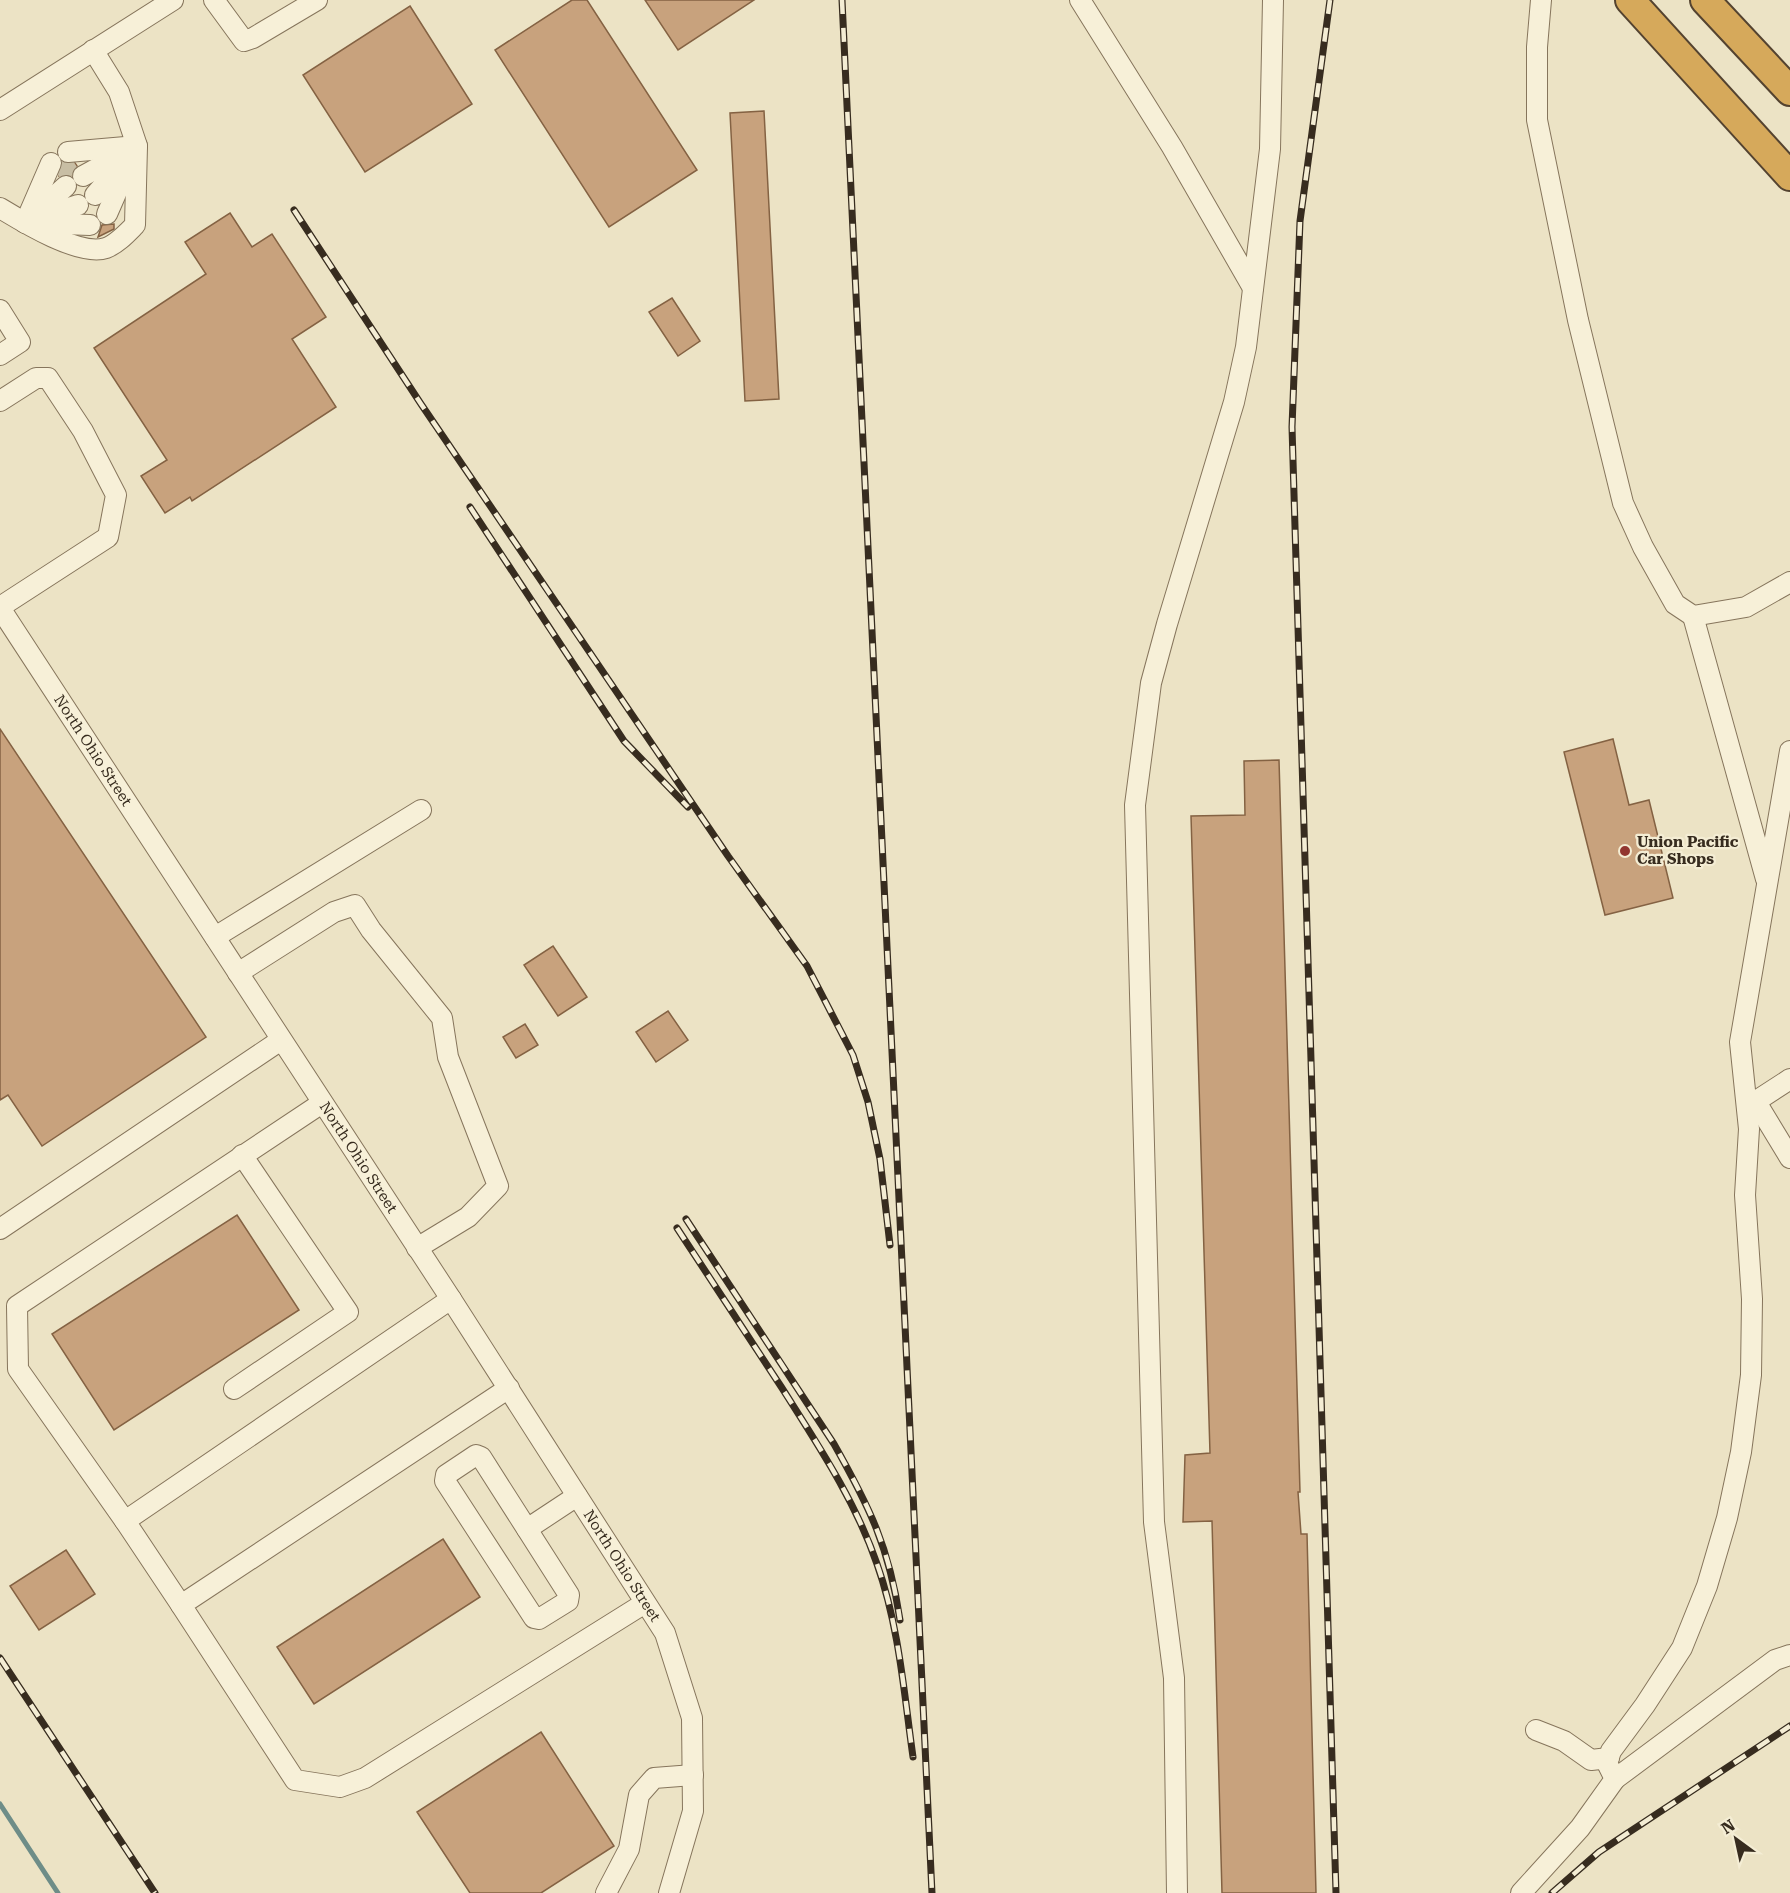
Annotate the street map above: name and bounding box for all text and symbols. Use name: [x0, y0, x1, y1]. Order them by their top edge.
street label: North Ohio Street: [50, 691, 136, 810]
place label: Union Pacific Car Shops: [1637, 833, 1739, 868]
marker: Union Pacific Car Shops: [1618, 844, 1632, 858]
street label: North Ohio Street: [316, 1098, 402, 1217]
street label: North Ohio Street: [580, 1507, 665, 1625]
north arrow: [1706, 1809, 1766, 1869]
text: N: [1718, 1816, 1738, 1838]

